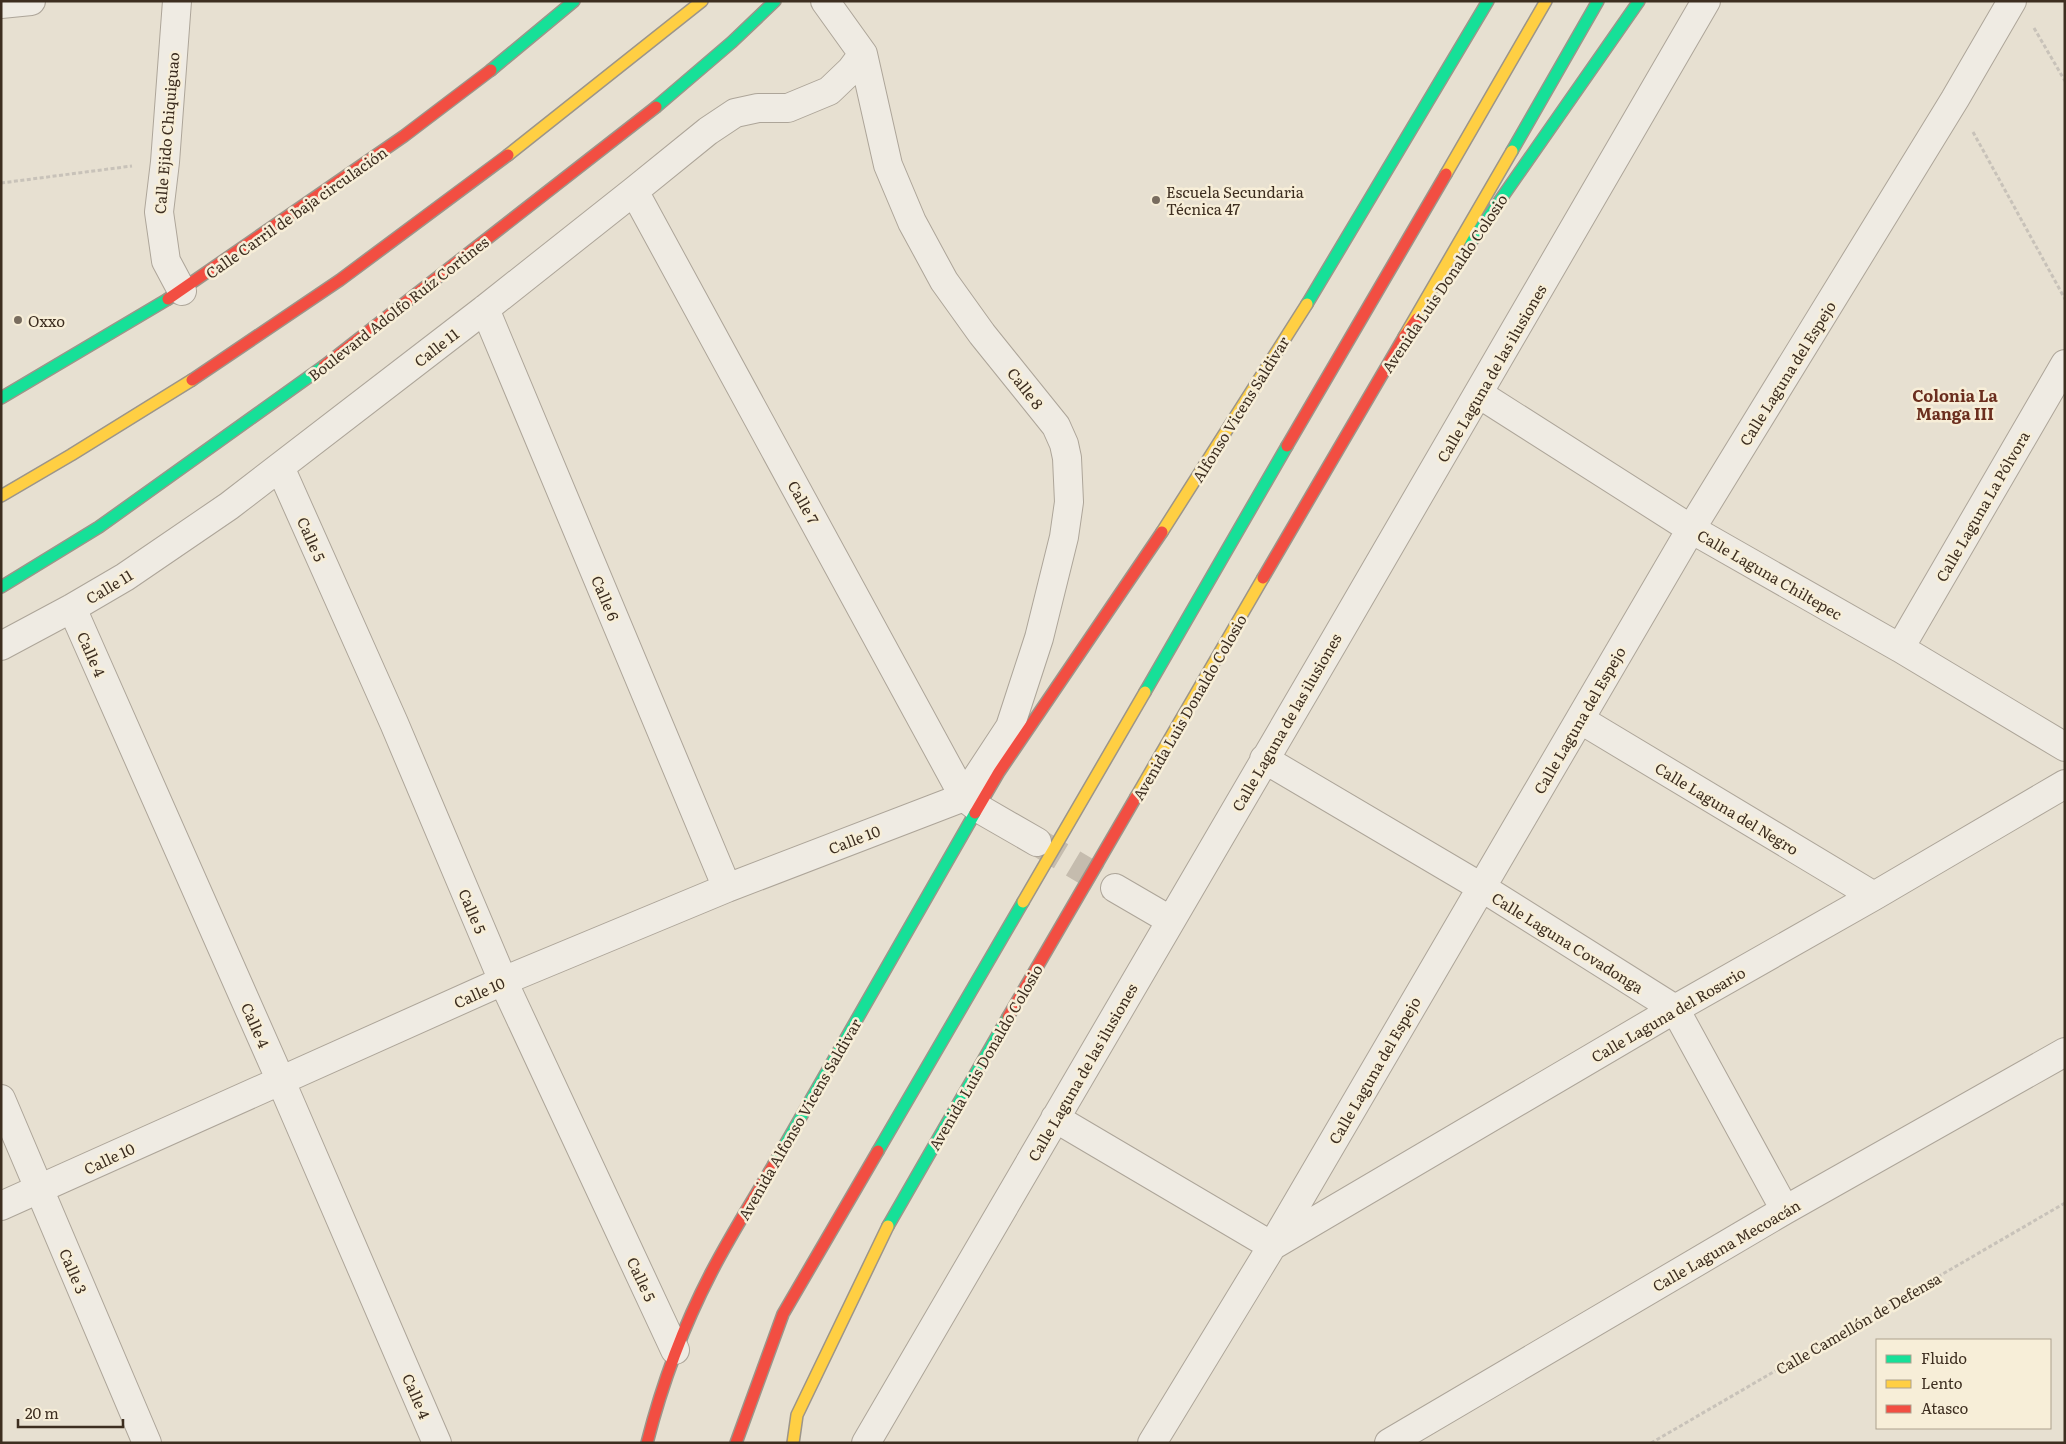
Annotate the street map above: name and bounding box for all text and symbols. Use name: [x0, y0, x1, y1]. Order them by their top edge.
street label: Calle Ejido Chiquiguao: [147, 51, 185, 215]
street label: Calle Carril de baja circulación: [200, 140, 392, 284]
place label: Escuela Secundaria Técnica 47: [1166, 180, 1305, 220]
street label: Avenida Luis Donaldo Colosio: [1375, 189, 1513, 377]
marker: Escuela Secundaria Técnica 47: [1150, 194, 1162, 206]
street label: Boulevard Adolfo Ruíz Cortines: [303, 230, 493, 386]
street label: Calle Laguna de las ilusiones: [1431, 280, 1552, 466]
street label: Calle Laguna del Espejo: [1733, 296, 1841, 450]
place label: Oxxo: [28, 309, 65, 332]
marker: Oxxo: [12, 314, 24, 326]
street label: Calle 11: [409, 322, 463, 372]
street label: Alfonso Vicens Saldivar: [1186, 332, 1294, 486]
street label: Calle 8: [1002, 362, 1050, 414]
district label: Colonia La Manga III: [1912, 383, 1999, 425]
street label: Calle Laguna La Pólvora: [1929, 426, 2035, 586]
street label: Calle 7: [783, 476, 826, 528]
street label: Calle 5: [292, 513, 332, 565]
street label: Calle Laguna Chiltepec: [1693, 523, 1847, 625]
street label: Calle 11: [81, 563, 137, 609]
street label: Calle 6: [586, 572, 626, 624]
street label: Avenida Luis Donaldo Colosio: [1126, 610, 1252, 804]
street label: Calle 4: [72, 628, 112, 680]
street label: Calle Laguna de las ilusiones: [1226, 629, 1347, 815]
street label: Calle Laguna del Espejo: [1527, 642, 1631, 798]
street label: Calle Laguna del Negro: [1651, 756, 1803, 860]
street label: Calle 10: [825, 818, 884, 859]
street label: Calle 5: [453, 885, 493, 937]
street label: Calle Laguna Covadonga: [1488, 886, 1649, 999]
street label: Avenida Luis Donaldo Colosio: [922, 960, 1048, 1154]
street label: Calle Laguna del Rosario: [1587, 960, 1750, 1068]
street label: Calle 10: [450, 970, 509, 1013]
street label: Calle Laguna de las ilusiones: [1022, 979, 1143, 1165]
street label: Calle Laguna del Espejo: [1322, 992, 1426, 1148]
street label: Calle 4: [236, 999, 276, 1051]
street label: Avenida Alfonso Vicens Saldivar: [732, 1014, 866, 1224]
street label: Calle 10: [80, 1136, 139, 1180]
street label: Calle Laguna Mecoacán: [1648, 1193, 1804, 1297]
street label: Calle 3: [54, 1245, 94, 1297]
street label: Calle 5: [622, 1253, 662, 1305]
street label: Calle Camellón de Defensa: [1771, 1266, 1946, 1380]
legend: [1876, 1339, 2051, 1429]
text: Fluido: [1921, 1346, 1967, 1369]
street label: Calle 4: [397, 1370, 437, 1422]
text: Lento: [1921, 1371, 1963, 1394]
scale bar: [18, 1396, 122, 1428]
text: Atasco: [1921, 1396, 1968, 1419]
text: 20 m: [25, 1401, 59, 1424]

